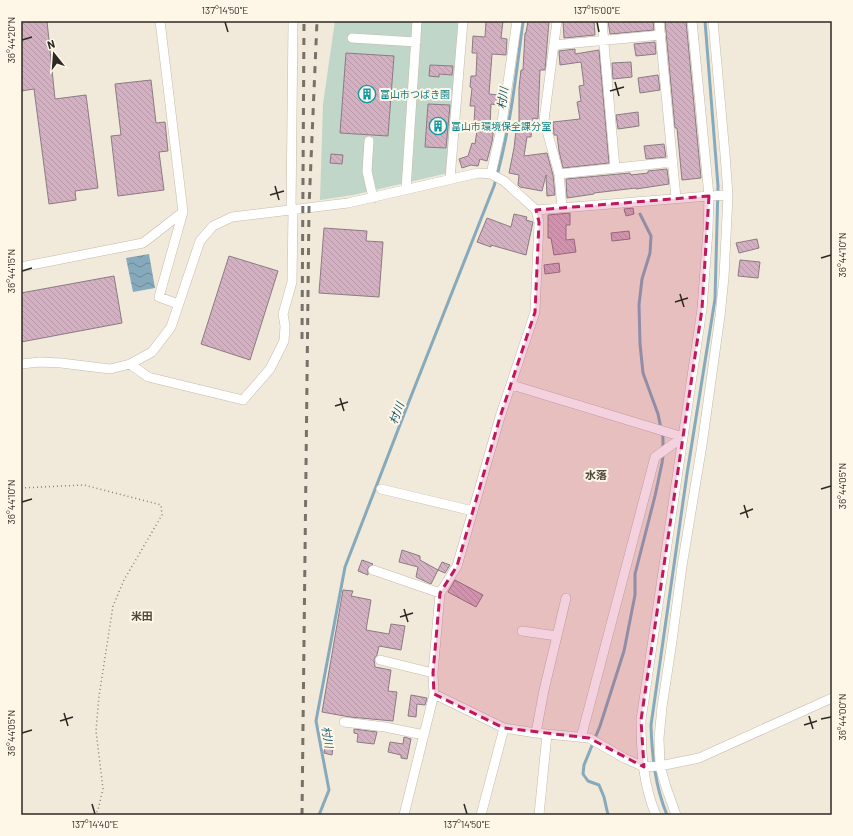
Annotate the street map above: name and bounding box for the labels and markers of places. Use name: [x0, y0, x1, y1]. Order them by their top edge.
building icon: 富山市つばき園: [357, 84, 377, 104]
place label: 富山市つばき園: [380, 88, 450, 100]
building icon: 富山市環境保全課分室: [428, 116, 448, 136]
place label: 富山市環境保全課分室: [451, 120, 551, 132]

